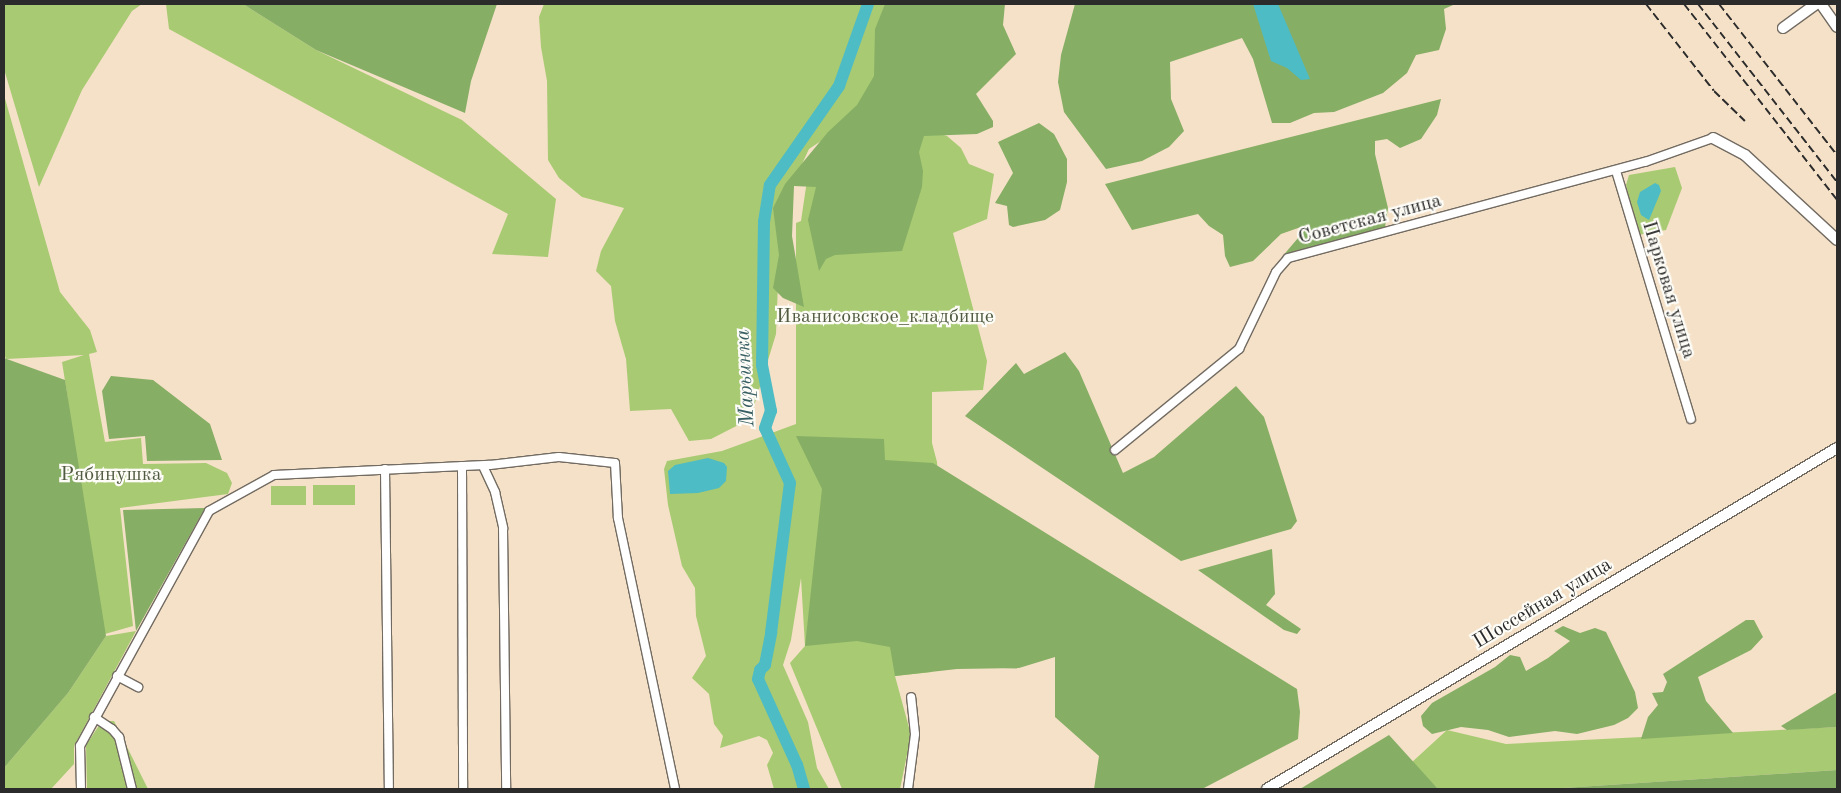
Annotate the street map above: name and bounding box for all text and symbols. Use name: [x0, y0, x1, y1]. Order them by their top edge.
street label: Советская улица: [1296, 189, 1444, 251]
street label: Парковая улица: [1636, 218, 1700, 362]
park label: Иванисовское_кладбище: [776, 305, 994, 329]
water label: Марьинка: [731, 329, 761, 427]
park label: Рябинушка: [60, 463, 162, 487]
street label: Шоссейная улица: [1469, 553, 1617, 655]

